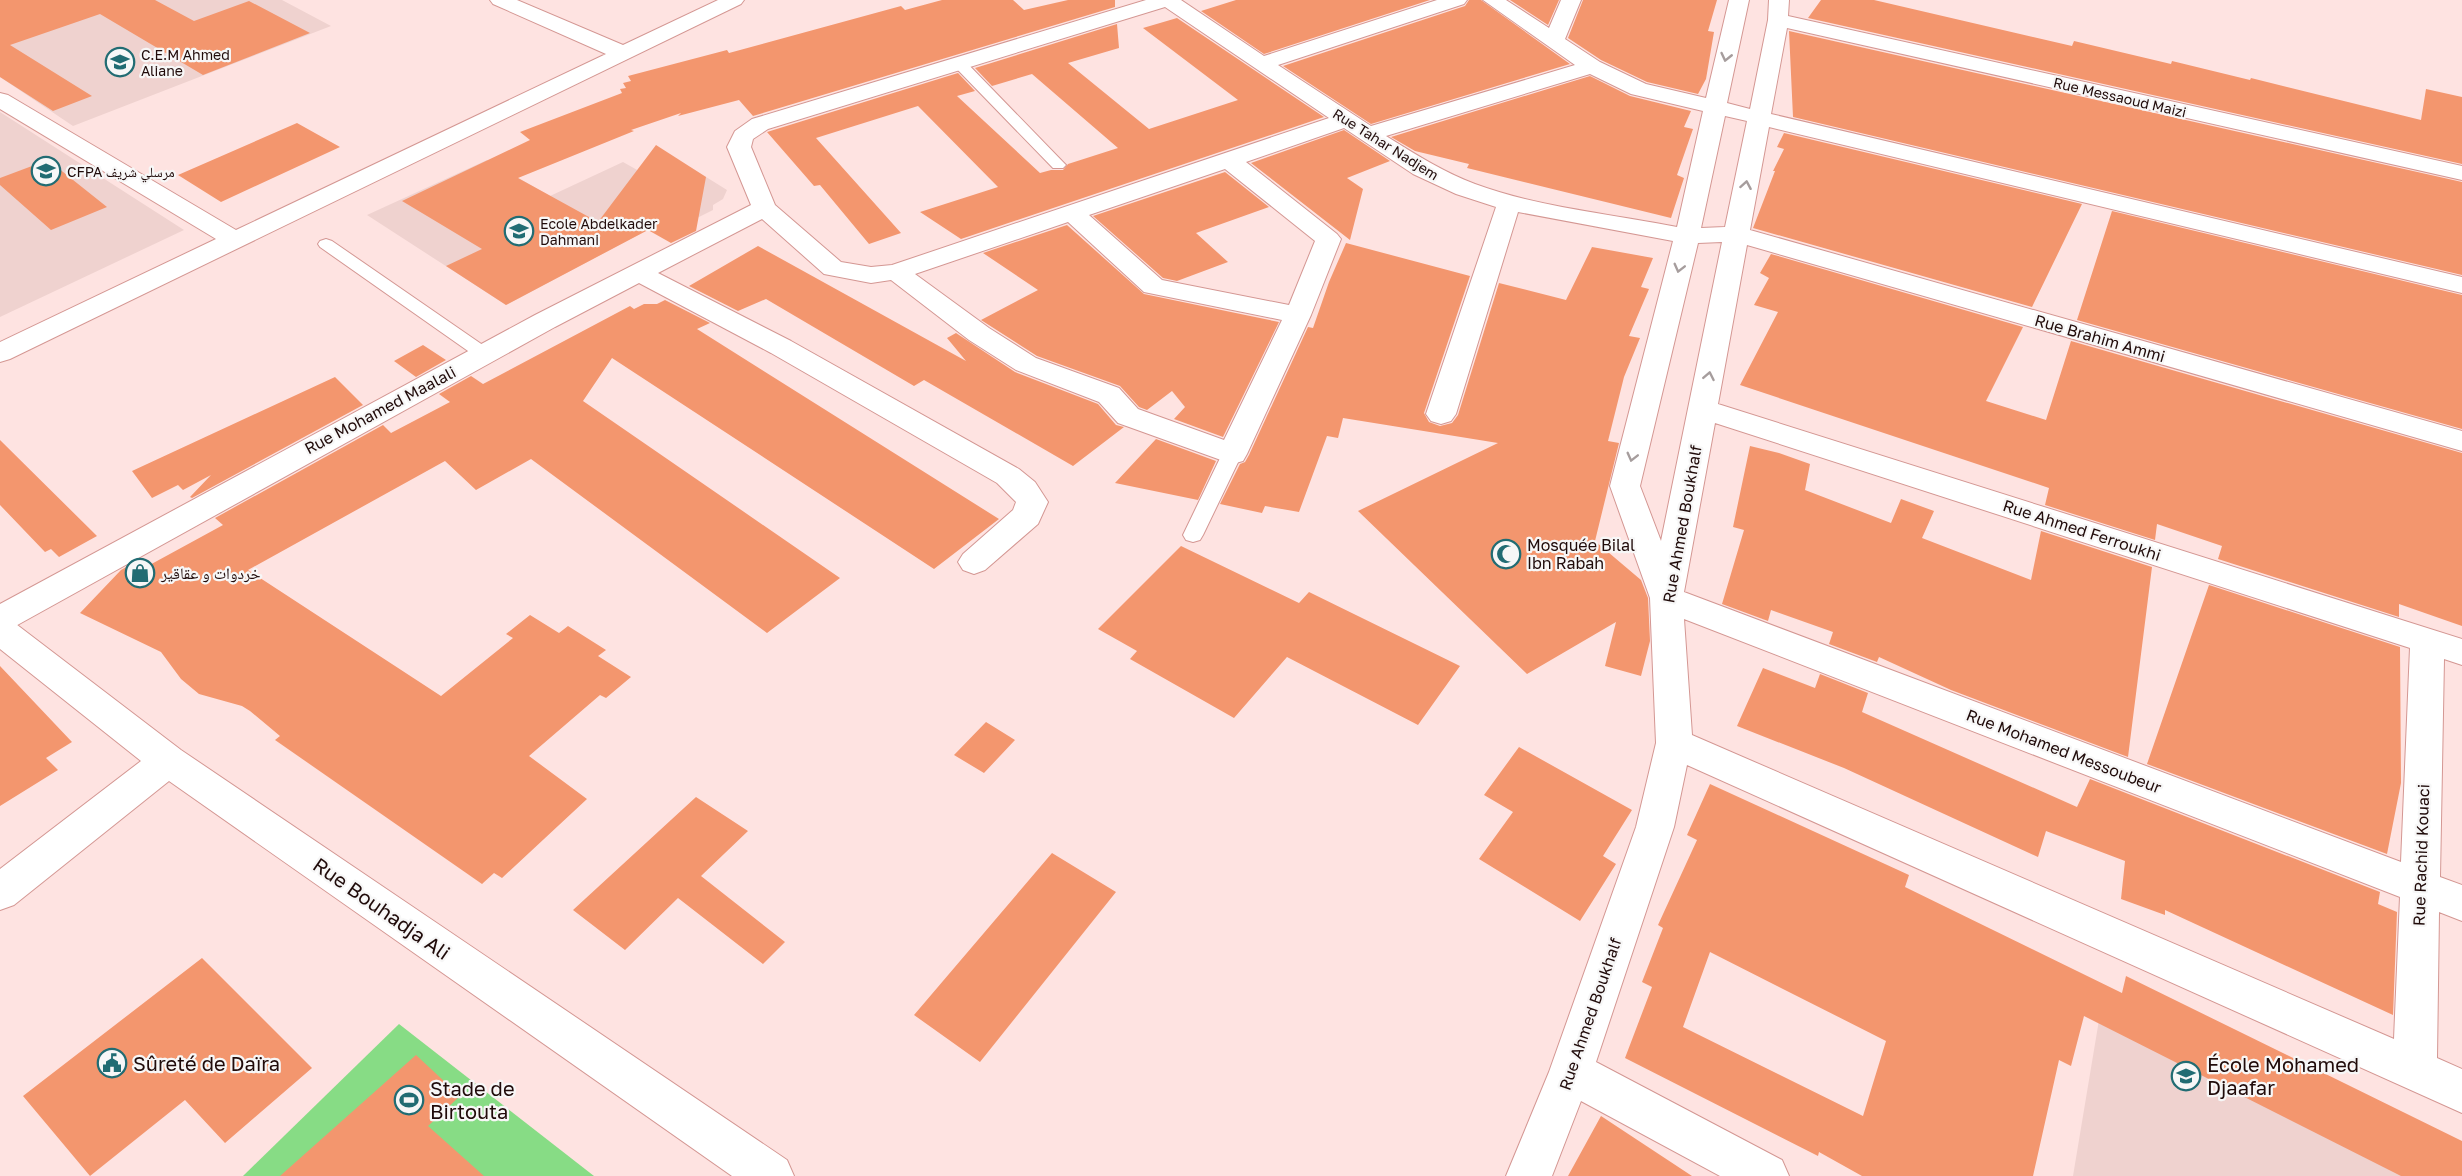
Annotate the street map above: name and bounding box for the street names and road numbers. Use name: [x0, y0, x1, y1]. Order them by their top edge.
street label: Rue Messaoud Maizi: [2052, 73, 2188, 121]
street label: Rue Tahar Nadjem: [1330, 105, 1442, 183]
street label: Rue Brahim Ammi: [2032, 310, 2168, 366]
street label: Rue Mohamed Maalali: [301, 362, 459, 458]
street label: Rue Ahmed Boukhalf: [1658, 443, 1706, 604]
street label: Rue Ahmed Ferroukhi: [2001, 495, 2163, 565]
street label: Rue Mohamed Messoubeur: [1964, 705, 2164, 797]
street label: Rue Rachid Kouaci: [2409, 784, 2433, 926]
street label: Rue Bouhadja Ali: [309, 852, 455, 964]
street label: Rue Ahmed Boukhalf: [1555, 935, 1626, 1093]

